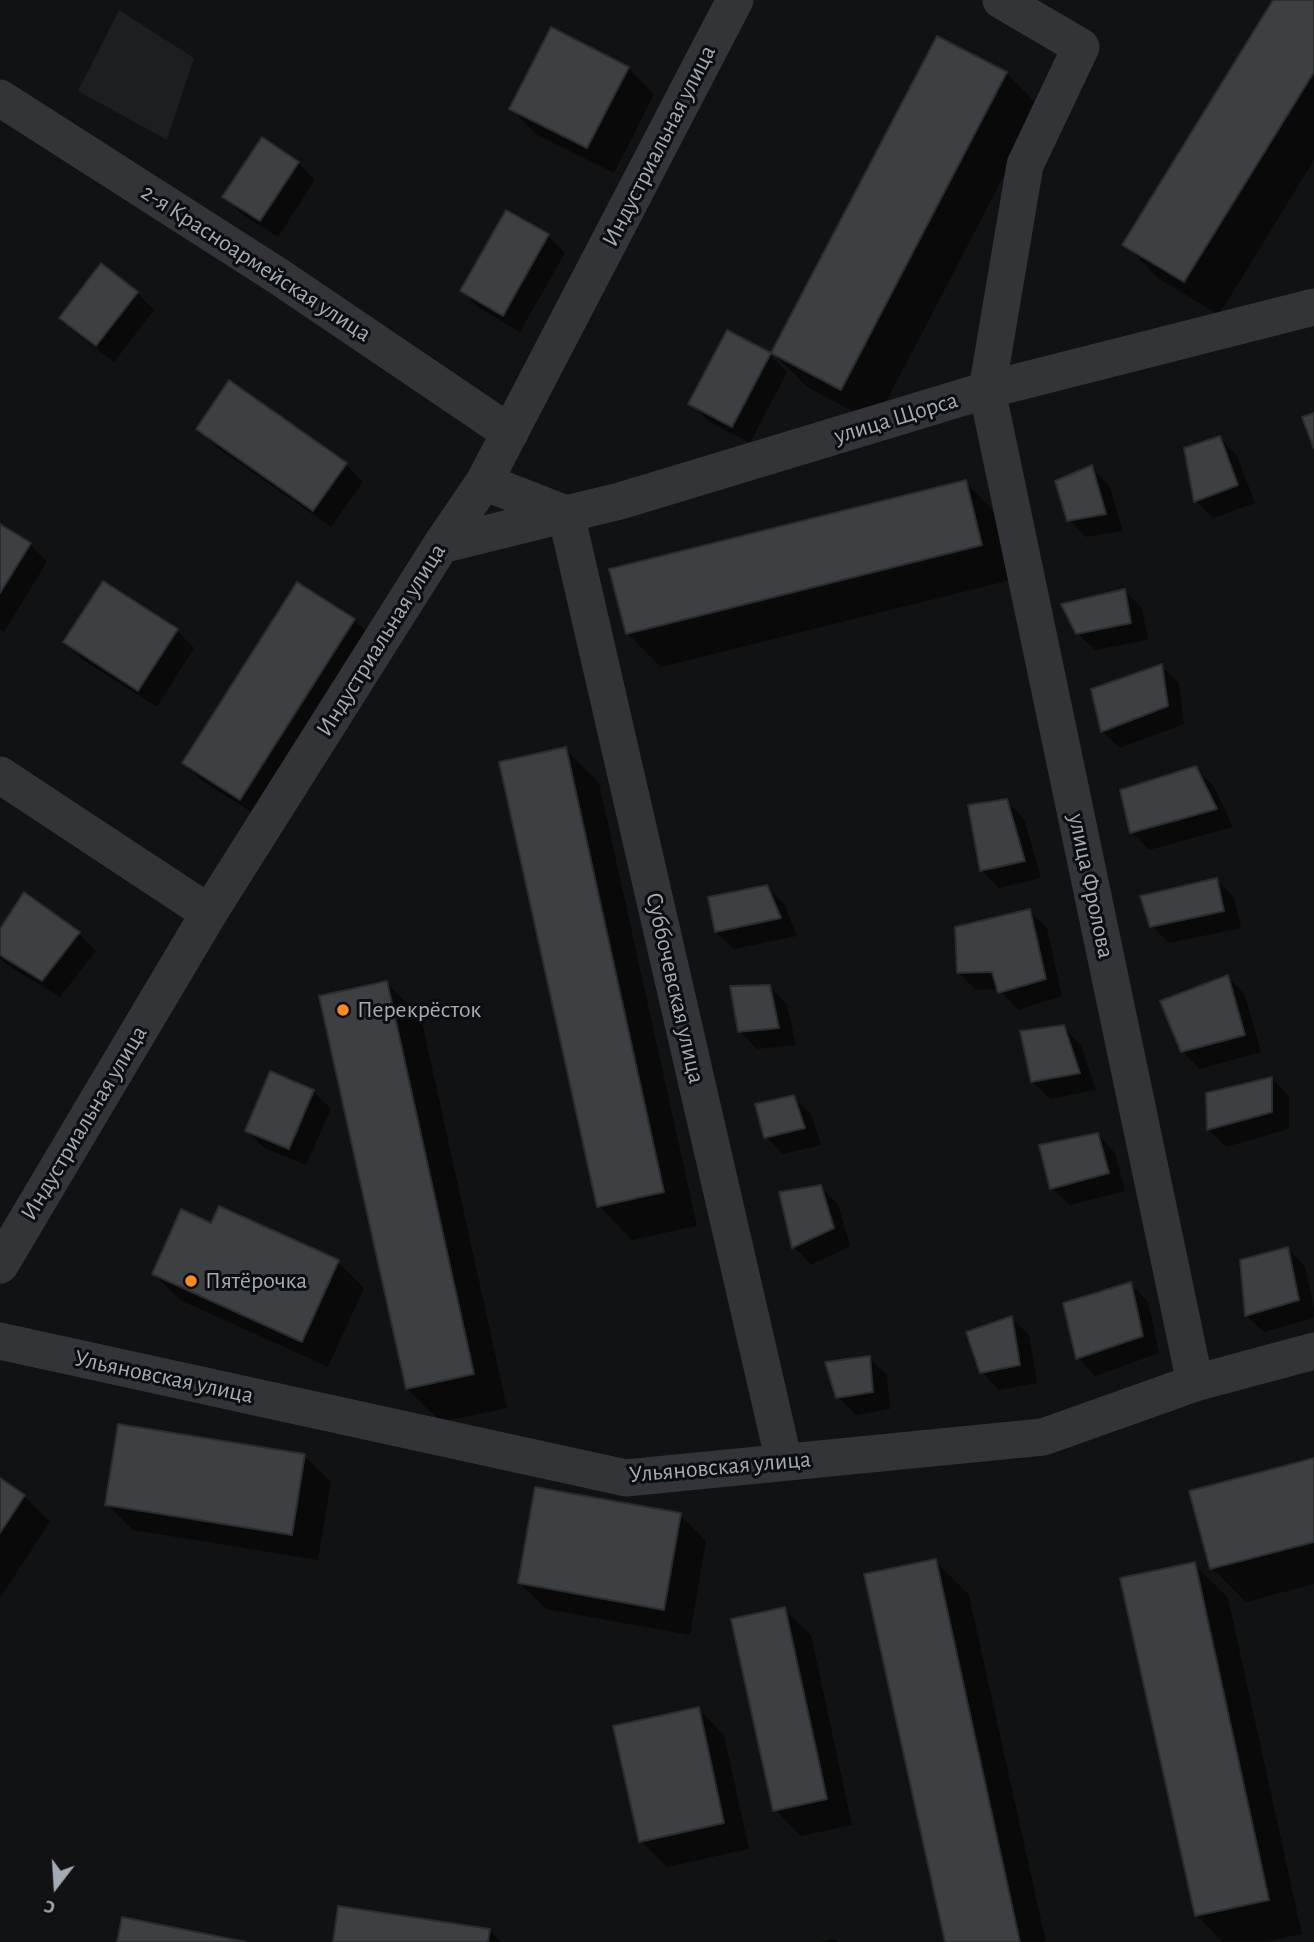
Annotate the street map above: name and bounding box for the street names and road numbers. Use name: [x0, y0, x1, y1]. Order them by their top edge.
street label: Индустриальная улица: [596, 41, 722, 251]
street label: 2-я Красноармейская улица: [136, 178, 376, 348]
street label: улица Щорса: [831, 386, 961, 450]
street label: Индустриальная улица: [310, 538, 452, 742]
street label: улица Фролова: [1062, 811, 1120, 961]
street label: Суббочевская улица: [639, 890, 711, 1086]
street label: Индустриальная улица: [14, 1020, 154, 1226]
street label: Ульяновская улица: [72, 1344, 256, 1410]
street label: Ульяновская улица: [628, 1445, 812, 1489]

